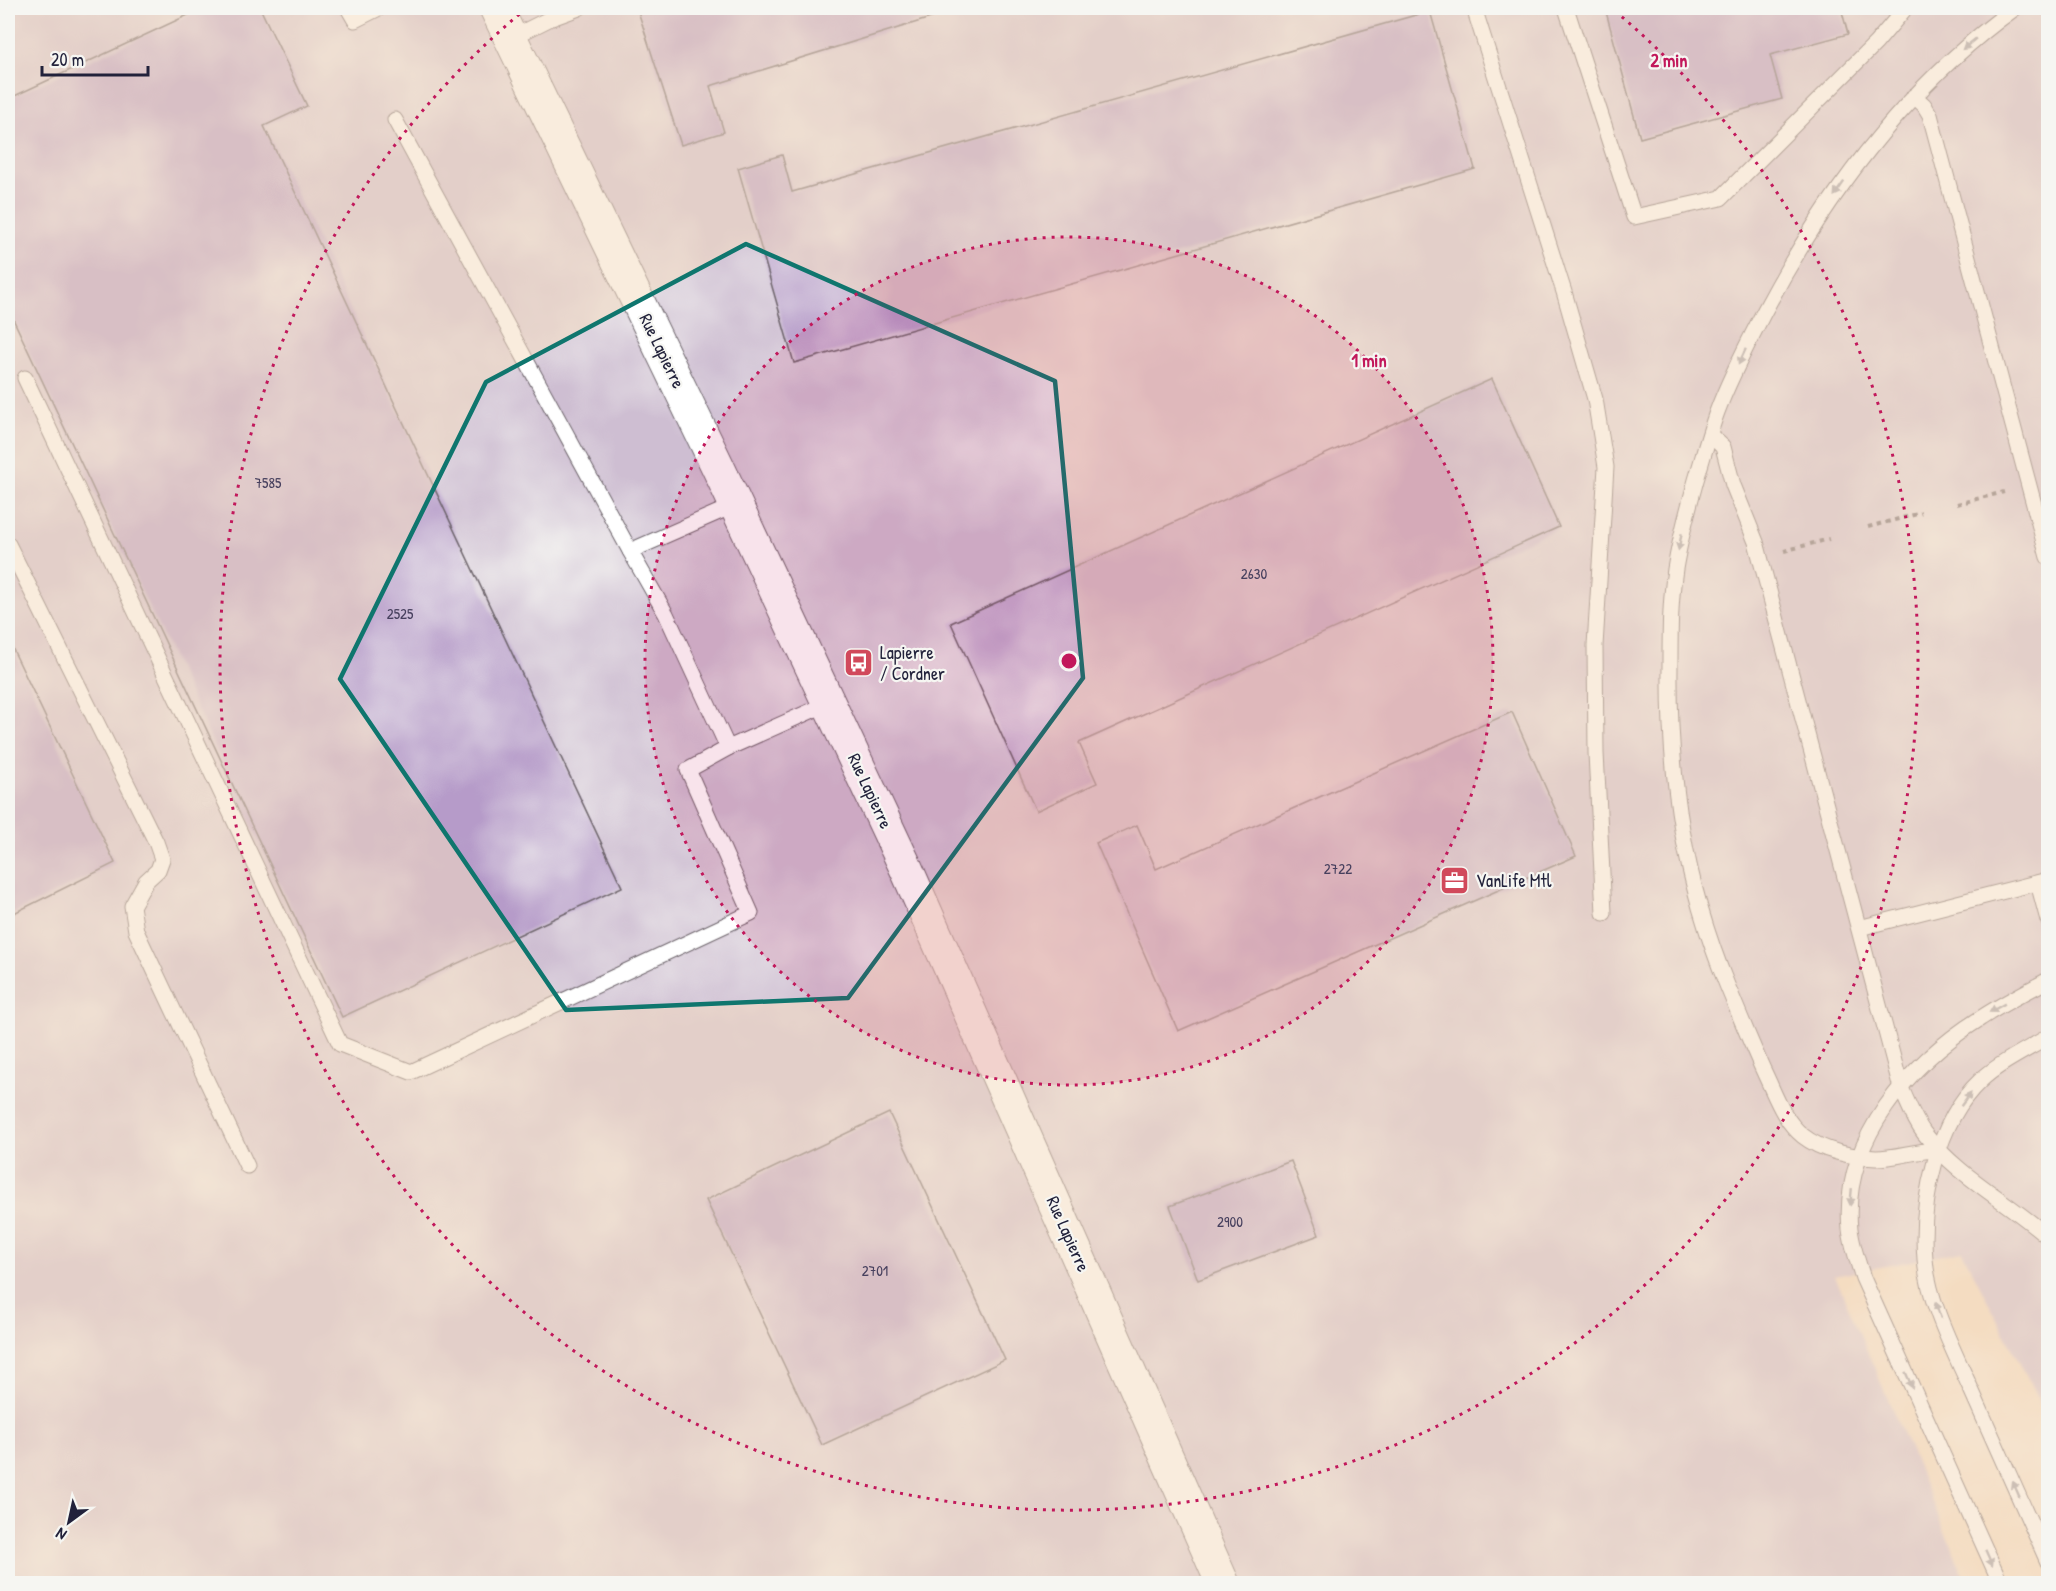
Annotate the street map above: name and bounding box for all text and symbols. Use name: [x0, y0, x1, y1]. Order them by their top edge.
one-way arrow: [1961, 38, 1977, 51]
scale bar: [42, 39, 148, 77]
text: 20 m: [51, 47, 84, 72]
text: 2 min: [1651, 48, 1687, 73]
one-way arrow: [1833, 180, 1845, 196]
street label: Rue Lapierre: [634, 309, 691, 392]
text: 1 min: [1351, 348, 1387, 373]
one-way arrow: [1737, 349, 1746, 366]
house number: 7585: [255, 472, 282, 493]
one-way arrow: [1675, 532, 1684, 551]
house number: 2630: [1241, 563, 1267, 584]
house number: 2525: [387, 603, 414, 624]
place label: Lapierre / Cordner: [880, 640, 945, 686]
bus stop icon: Lapierre / Cordner: [843, 647, 875, 679]
centre of rings: [1059, 651, 1079, 671]
street label: Rue Lapierre: [842, 749, 899, 832]
house number: 2722: [1324, 858, 1352, 879]
office icon: VanLife Mtl: [1439, 865, 1471, 897]
place label: VanLife Mtl: [1476, 868, 1552, 893]
one-way arrow: [1989, 1003, 2006, 1013]
one-way arrow: [1959, 1091, 1971, 1106]
one-way arrow: [1846, 1187, 1856, 1206]
street label: Rue Lapierre: [1041, 1192, 1096, 1276]
house number: 2900: [1217, 1211, 1243, 1232]
house number: 2701: [862, 1260, 888, 1281]
one-way arrow: [1933, 1301, 1943, 1319]
one-way arrow: [1904, 1372, 1913, 1389]
one-way arrow: [2011, 1480, 2020, 1498]
north arrow: [39, 1492, 99, 1552]
text: N: [51, 1523, 70, 1546]
one-way arrow: [1985, 1549, 1994, 1566]

